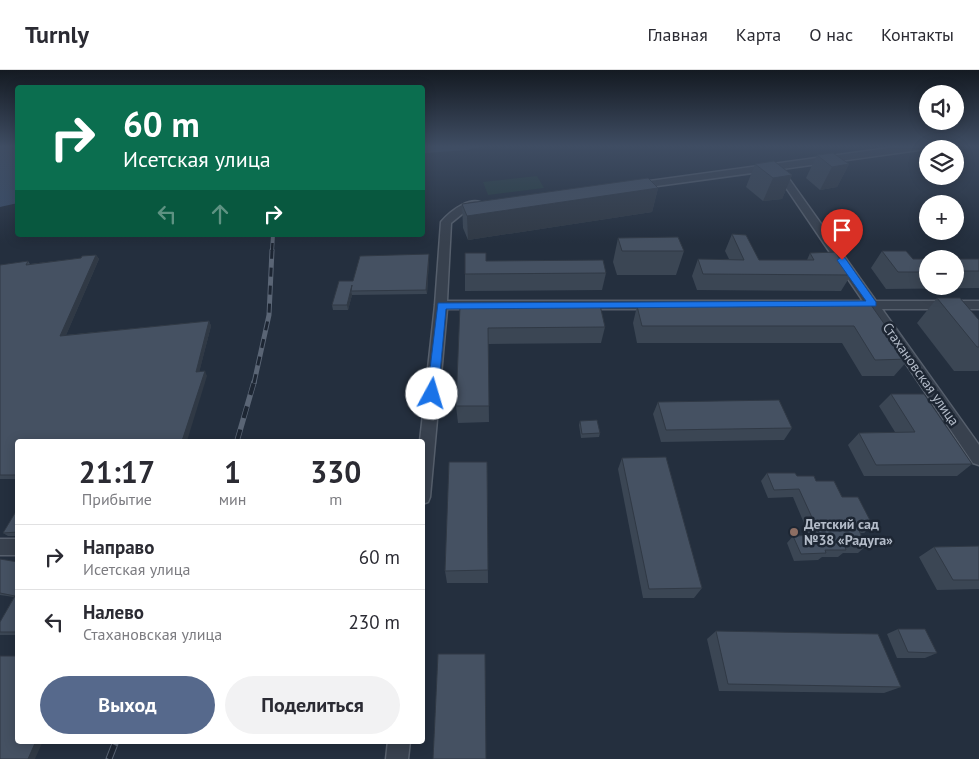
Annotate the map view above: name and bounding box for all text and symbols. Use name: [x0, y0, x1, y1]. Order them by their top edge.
text: Turnly: [25, 19, 89, 50]
text: Главная: [647, 23, 708, 46]
text: Карта: [736, 23, 781, 46]
text: О нас: [809, 23, 853, 46]
text: Контакты: [881, 23, 954, 46]
map controls: [919, 85, 964, 295]
button: sound: [919, 85, 964, 130]
text: 60 m: [123, 101, 200, 147]
icon: right: [40, 105, 105, 170]
button: layers: [919, 140, 964, 185]
text: Исетская улица: [123, 145, 271, 173]
button: +: [919, 195, 964, 240]
icon: left: [153, 200, 181, 228]
icon: ahead: [206, 200, 234, 228]
icon: right: [259, 200, 287, 228]
pin: [821, 209, 863, 260]
icon: arrive: [828, 216, 856, 244]
button: −: [919, 250, 964, 295]
street label: Стахановская улица: [879, 319, 963, 429]
position arrow: [405, 367, 457, 419]
text: 21:17: [79, 452, 155, 491]
text: 1: [224, 452, 241, 491]
text: 330: [310, 452, 361, 491]
text: Прибытие: [82, 489, 152, 509]
text: мин: [219, 489, 246, 509]
text: m: [329, 489, 342, 509]
place label: Детский сад №38 «Радуга»: [804, 515, 893, 549]
marker: Детский сад №38 «Радуга»: [788, 526, 800, 538]
text: Направо: [83, 535, 154, 559]
icon: right: [40, 543, 68, 571]
text: 60 m: [359, 545, 400, 569]
text: Исетская улица: [83, 559, 190, 579]
text: Налево: [83, 600, 144, 624]
icon: left: [40, 608, 68, 636]
text: 230 m: [348, 610, 400, 634]
text: Стахановская улица: [83, 624, 222, 644]
button: Выход: [40, 676, 215, 734]
button: Поделиться: [225, 676, 400, 734]

